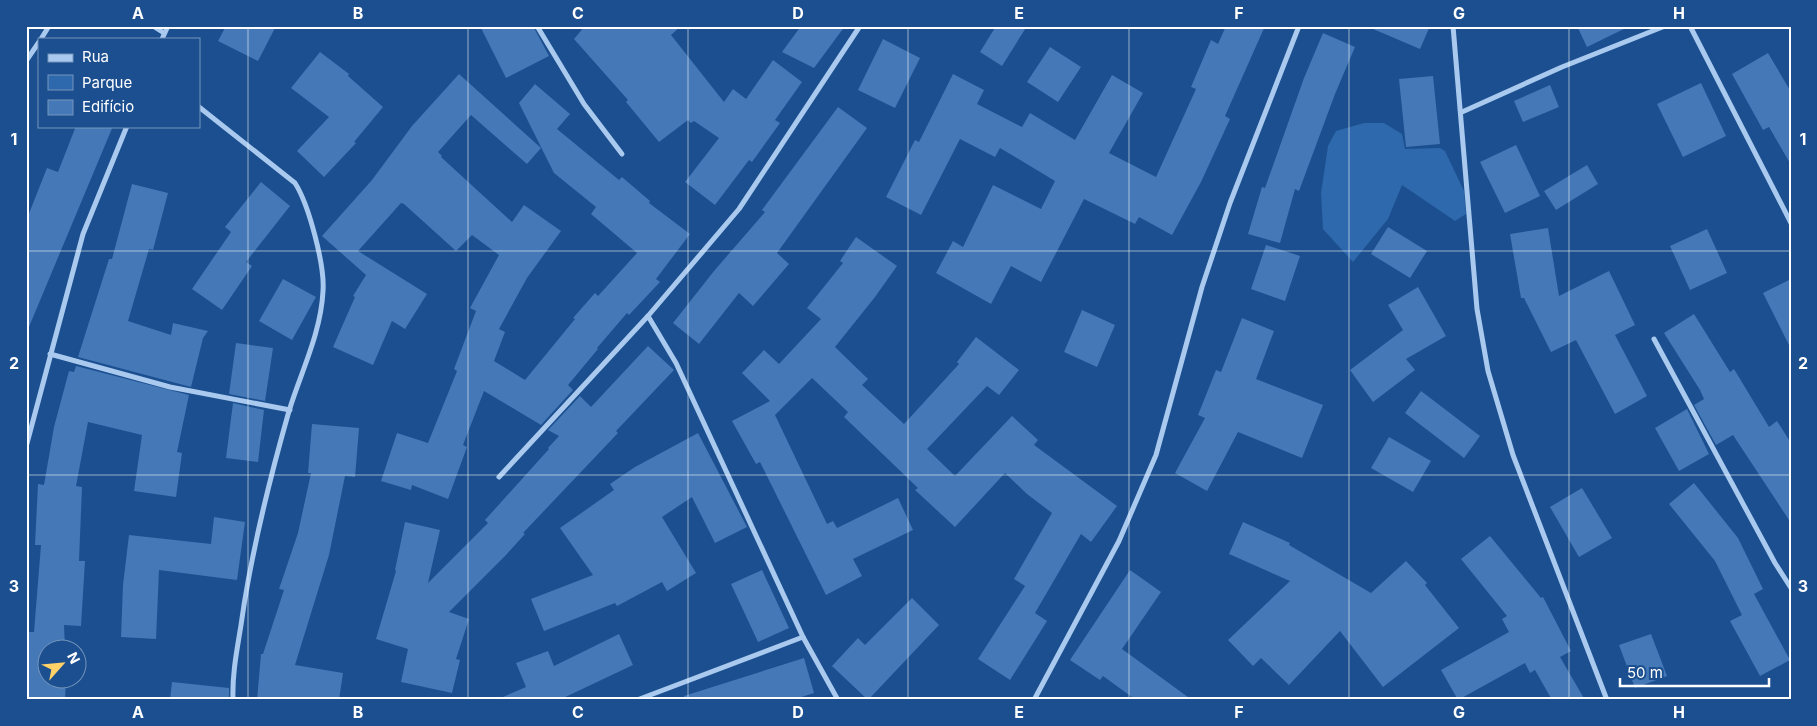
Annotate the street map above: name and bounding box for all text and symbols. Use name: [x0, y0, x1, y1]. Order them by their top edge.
text: A: [132, 3, 144, 23]
text: B: [353, 3, 363, 23]
text: C: [572, 3, 584, 23]
text: D: [792, 3, 804, 23]
text: E: [1014, 3, 1024, 23]
text: F: [1234, 3, 1244, 23]
text: G: [1453, 3, 1465, 23]
text: H: [1673, 3, 1685, 23]
legend: [38, 38, 200, 128]
text: Rua: [82, 47, 109, 66]
text: Parque: [82, 73, 132, 92]
text: Edifício: [82, 97, 134, 116]
text: 1: [11, 129, 17, 149]
text: 1: [1800, 129, 1806, 149]
text: 2: [9, 353, 19, 373]
text: 2: [1798, 353, 1808, 373]
text: 3: [9, 576, 19, 596]
text: 3: [1798, 576, 1808, 596]
north arrow: [38, 638, 88, 688]
text: N: [64, 649, 84, 666]
scale bar: [1620, 656, 1768, 688]
text: 50 m: [1627, 663, 1663, 682]
text: A: [132, 702, 144, 722]
text: B: [353, 702, 363, 722]
text: C: [572, 702, 584, 722]
text: D: [792, 702, 804, 722]
text: E: [1014, 702, 1024, 722]
text: F: [1234, 702, 1244, 722]
text: G: [1453, 702, 1465, 722]
text: H: [1673, 702, 1685, 722]

